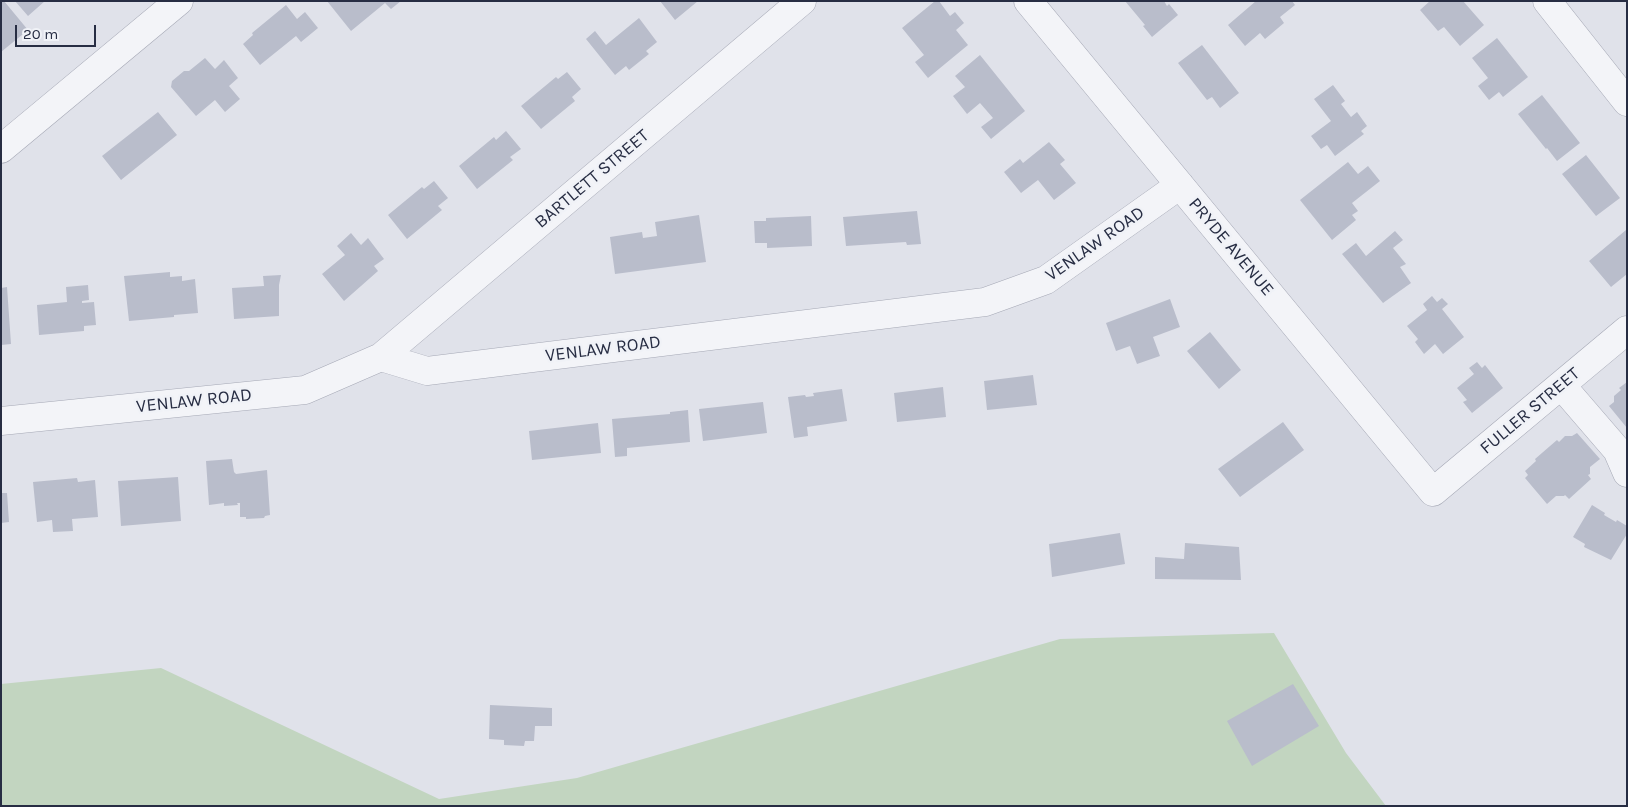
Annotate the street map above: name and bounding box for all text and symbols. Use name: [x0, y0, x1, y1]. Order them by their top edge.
scale bar: [18, 15, 99, 47]
text: 20 m: [23, 25, 58, 43]
street label: BARTLETT STREET: [530, 125, 654, 233]
street label: PRYDE AVENUE: [1184, 194, 1278, 300]
street label: VENLAW ROAD: [1041, 202, 1149, 286]
street label: VENLAW ROAD: [544, 331, 662, 367]
street label: FULLER STREET: [1476, 363, 1584, 459]
street label: VENLAW ROAD: [135, 384, 253, 418]

